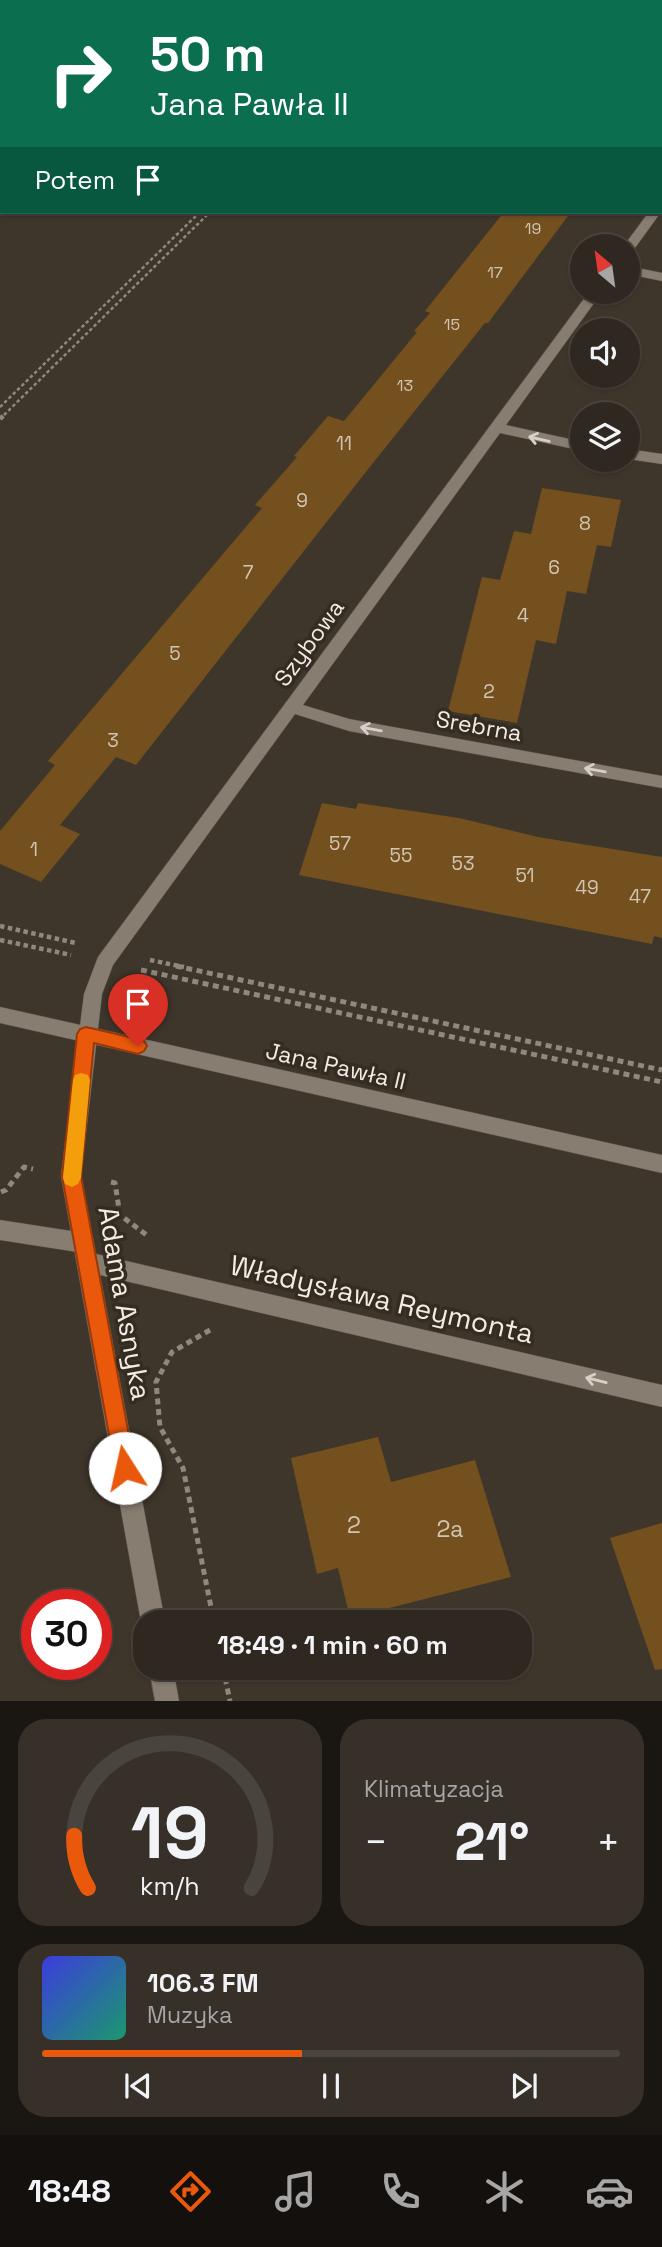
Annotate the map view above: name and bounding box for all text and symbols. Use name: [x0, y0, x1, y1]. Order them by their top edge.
text: 50 m: [150, 23, 265, 85]
icon: right: [35, 28, 126, 119]
text: Jana Pawła II: [150, 84, 349, 124]
icon: arrive: [129, 161, 167, 199]
text: Potem: [35, 163, 115, 197]
house number: 19: [525, 218, 541, 239]
north arrow: [570, 234, 640, 304]
map controls: [570, 234, 640, 472]
house number: 17: [487, 262, 503, 283]
house number: 15: [444, 314, 460, 335]
button: sound: [570, 318, 640, 388]
house number: 13: [397, 375, 413, 396]
button: layers: [570, 402, 640, 472]
house number: 11: [336, 431, 352, 456]
one-way arrow: [528, 432, 551, 446]
house number: 9: [296, 488, 308, 513]
house number: 8: [579, 511, 591, 536]
house number: 6: [548, 555, 560, 580]
house number: 7: [243, 560, 254, 585]
street label: Szybowa: [267, 594, 351, 692]
house number: 4: [517, 603, 529, 628]
house number: 5: [169, 641, 181, 666]
house number: 2: [483, 679, 495, 704]
street label: Srebrna: [434, 704, 524, 748]
one-way arrow: [360, 722, 383, 736]
house number: 3: [107, 728, 119, 753]
one-way arrow: [584, 762, 607, 776]
house number: 57: [329, 831, 351, 856]
house number: 1: [30, 837, 38, 862]
house number: 55: [390, 843, 412, 868]
house number: 53: [452, 851, 474, 876]
house number: 51: [515, 863, 535, 888]
house number: 49: [575, 875, 599, 900]
house number: 47: [629, 884, 651, 909]
pin: [108, 974, 168, 1046]
icon: arrive: [119, 985, 157, 1023]
street label: Jana Pawła II: [263, 1035, 409, 1097]
street label: Adama Asnyka: [90, 1203, 160, 1403]
street label: Władysława Reymonta: [227, 1247, 537, 1351]
one-way arrow: [585, 1373, 608, 1386]
position arrow: [88, 1431, 162, 1505]
house number: 2: [347, 1510, 361, 1540]
house number: 2a: [436, 1514, 464, 1544]
speed limit sign: 30: [21, 1589, 112, 1680]
text: 18:49 · 1 min · 60 m: [217, 1628, 448, 1662]
text: Klimatyzacja: [364, 1774, 504, 1804]
text: 19: [131, 1787, 209, 1880]
text: 21°: [455, 1809, 529, 1875]
text: −: [364, 1818, 388, 1866]
text: +: [596, 1818, 620, 1866]
text: km/h: [140, 1870, 200, 1902]
text: 106.3 FM: [147, 1966, 259, 2000]
text: Muzyka: [147, 2000, 232, 2030]
icon: previous: [119, 2067, 157, 2105]
icon: pause: [312, 2067, 350, 2105]
icon: next: [505, 2067, 543, 2105]
icon: directions: [166, 2167, 215, 2216]
icon: music: [271, 2167, 320, 2216]
icon: phone: [376, 2167, 425, 2216]
icon: climate: [480, 2167, 529, 2216]
icon: car: [585, 2167, 634, 2216]
text: 18:48: [28, 2171, 111, 2211]

